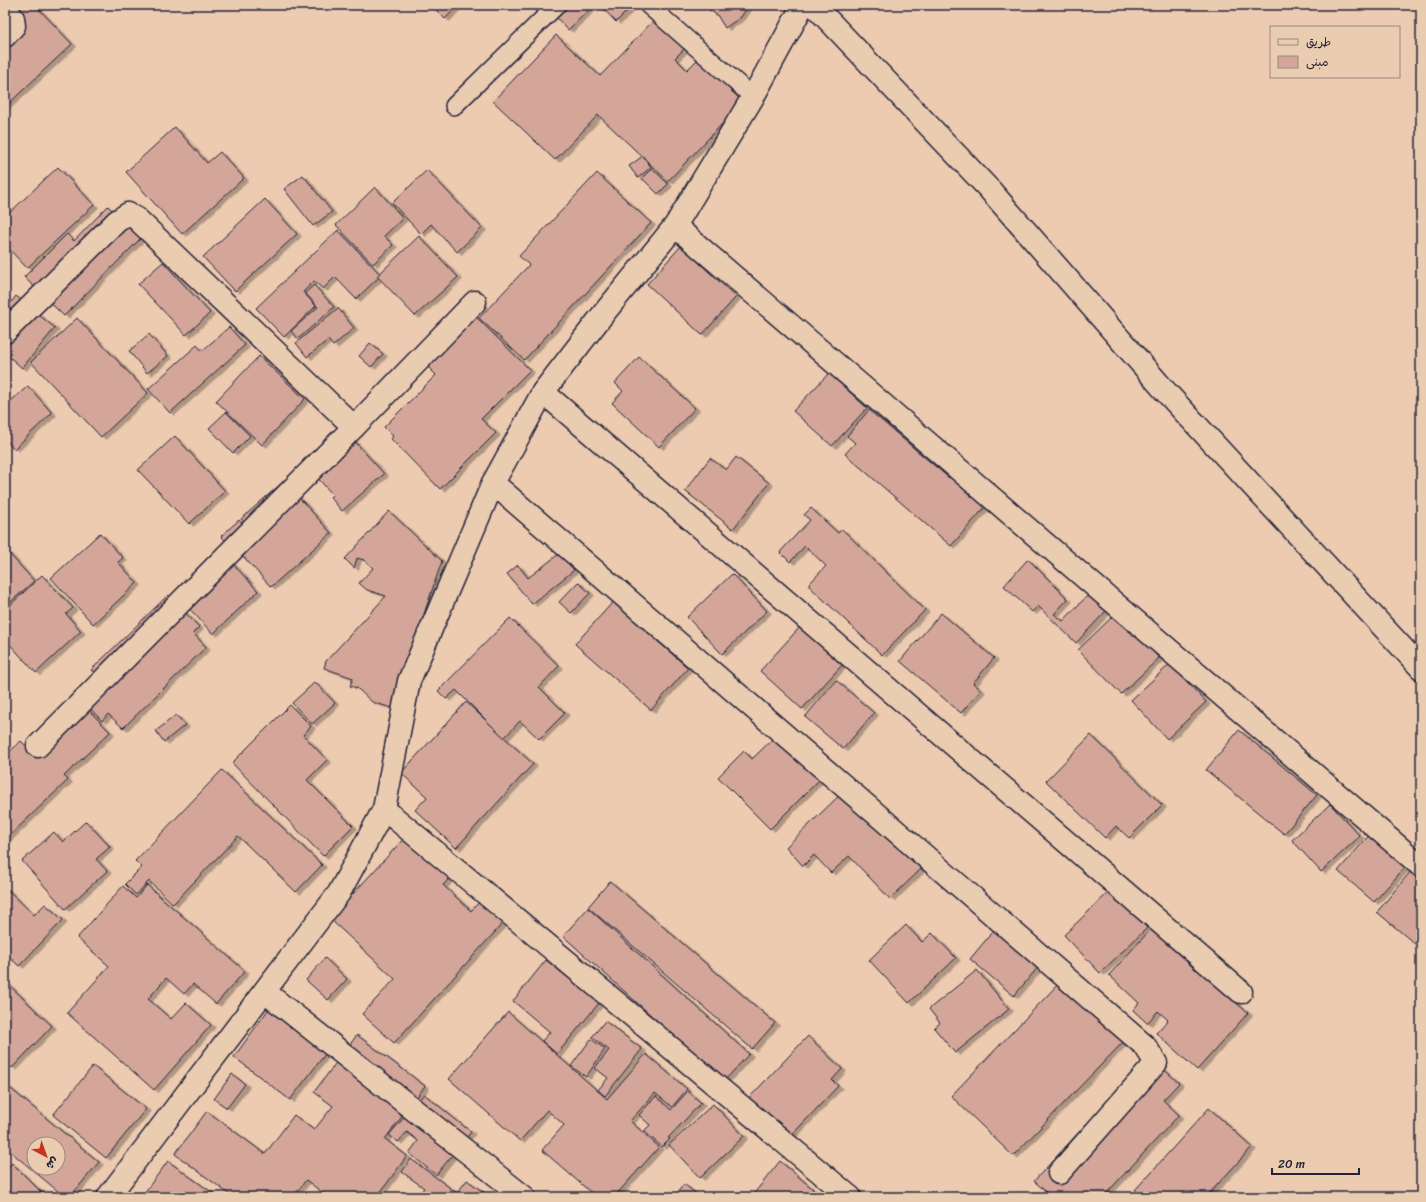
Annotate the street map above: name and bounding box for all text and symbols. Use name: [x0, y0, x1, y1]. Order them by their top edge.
legend: [1270, 26, 1400, 78]
text: طريق: [1306, 31, 1331, 53]
text: مبنى: [1306, 51, 1329, 73]
north arrow: [26, 1136, 66, 1176]
scale bar: [1272, 1150, 1359, 1176]
text: ش: [41, 1152, 63, 1174]
text: 20 m: [1278, 1153, 1305, 1175]

